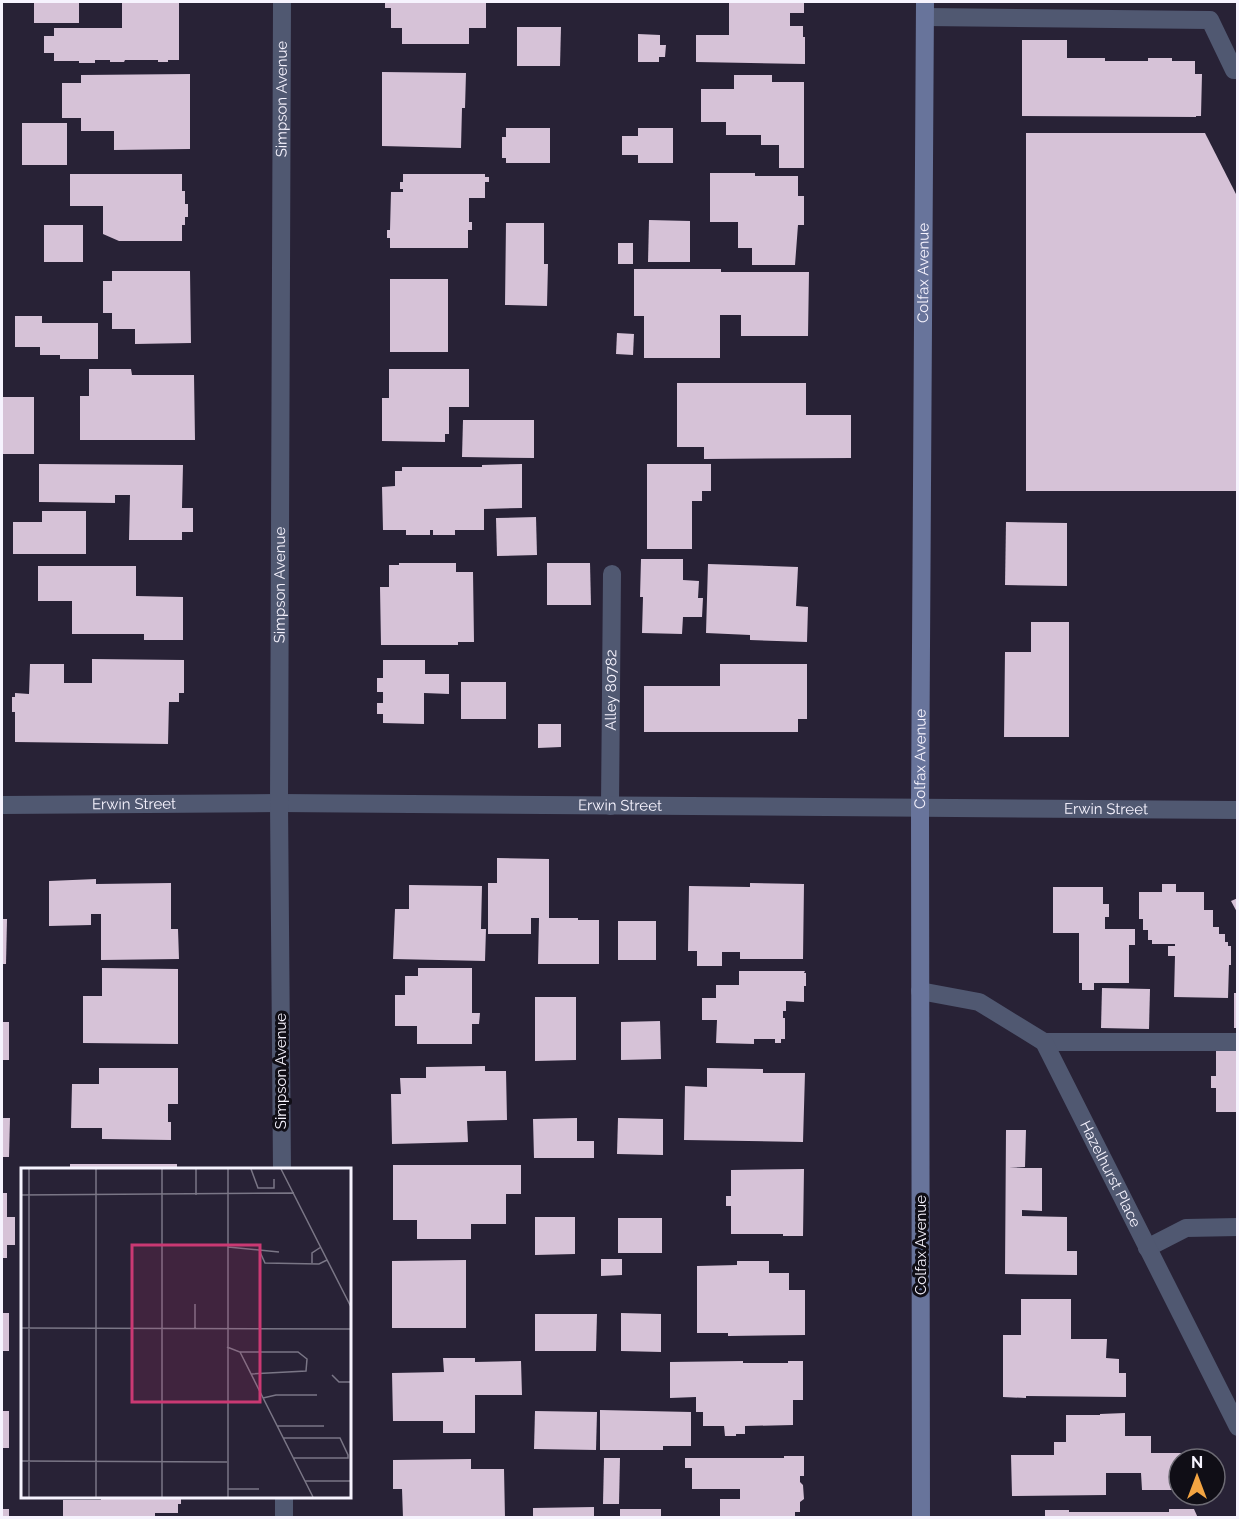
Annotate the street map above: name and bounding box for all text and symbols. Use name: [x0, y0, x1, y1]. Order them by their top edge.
street label: Simpson Avenue: [272, 41, 291, 157]
street label: Colfax Avenue: [914, 223, 933, 323]
street label: Simpson Avenue: [271, 527, 289, 643]
street label: Alley 80782: [602, 649, 620, 731]
street label: Colfax Avenue: [911, 709, 930, 809]
street label: Erwin Street: [92, 795, 176, 813]
street label: Erwin Street: [578, 796, 662, 815]
street label: Erwin Street: [1064, 800, 1148, 818]
street label: Simpson Avenue: [272, 1013, 290, 1129]
street label: Hazelhurst Place: [1076, 1118, 1145, 1230]
inset map: [21, 1168, 351, 1498]
street label: Colfax Avenue: [912, 1195, 930, 1295]
north arrow: [1167, 1447, 1227, 1507]
text: N: [1191, 1453, 1203, 1472]

